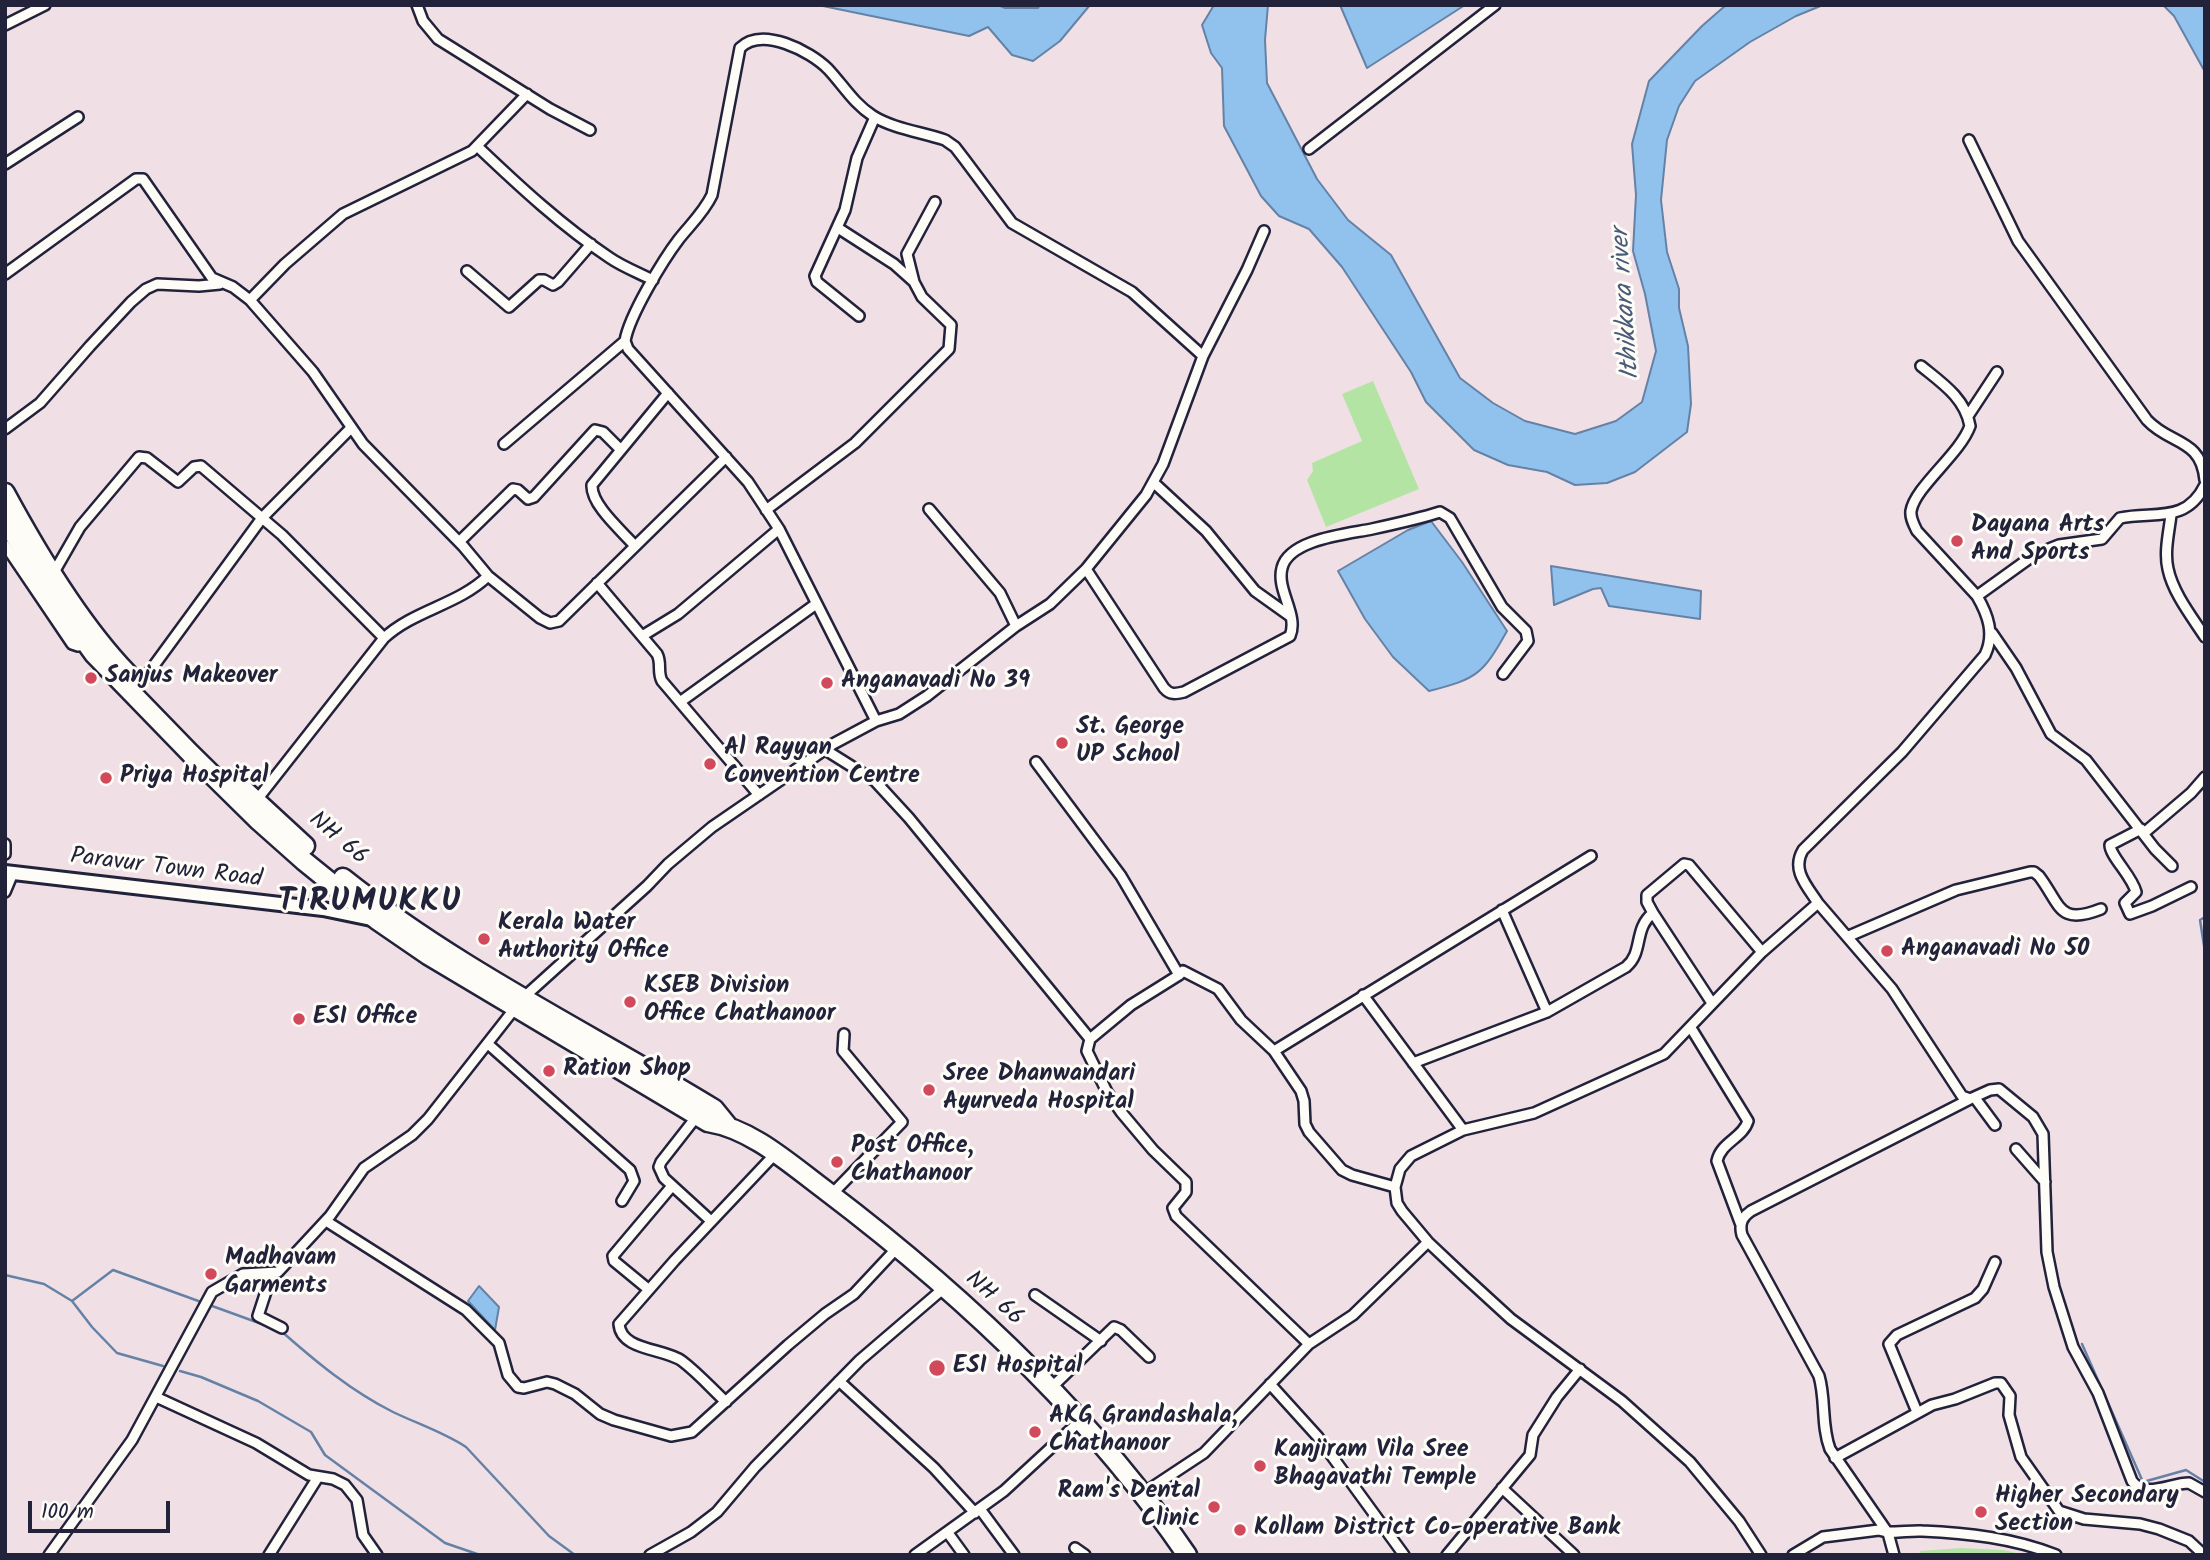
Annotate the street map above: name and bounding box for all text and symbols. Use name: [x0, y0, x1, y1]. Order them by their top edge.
water label: Ithikkara river: [1607, 227, 1649, 381]
place label: Dayana Arts And Sports: [1971, 513, 2105, 569]
marker: Dayana Arts And Sports: [1949, 533, 1965, 549]
place label: Sanjus Makeover: [105, 664, 278, 692]
place label: Anganavadi No 39: [841, 669, 1030, 697]
marker: Sanjus Makeover: [83, 670, 99, 686]
marker: Anganavadi No 39: [819, 675, 835, 691]
place label: St. George UP School: [1076, 715, 1184, 771]
marker: St. George UP School: [1054, 735, 1070, 751]
place label: Al Rayyan Convention Centre: [724, 736, 920, 792]
marker: Al Rayyan Convention Centre: [702, 756, 718, 772]
place label: Priya Hospital: [120, 764, 268, 792]
marker: Priya Hospital: [98, 770, 114, 786]
street label: NH 66: [301, 807, 373, 873]
street label: Paravur Town Road: [68, 844, 264, 896]
district label: TIRUMUKKU: [279, 886, 461, 924]
place label: Kerala Water Authority Office: [498, 911, 669, 967]
marker: Kerala Water Authority Office: [476, 931, 492, 947]
place label: Anganavadi No 50: [1901, 937, 2089, 965]
marker: Anganavadi No 50: [1879, 943, 1895, 959]
place label: KSEB Division Office Chathanoor: [644, 974, 835, 1030]
marker: KSEB Division Office Chathanoor: [622, 994, 638, 1010]
place label: ESI Office: [313, 1005, 417, 1033]
marker: ESI Office: [291, 1011, 307, 1027]
place label: Ration Shop: [563, 1057, 691, 1085]
place label: Sree Dhanwandari Ayurveda Hospital: [943, 1062, 1135, 1118]
marker: Ration Shop: [541, 1063, 557, 1079]
marker: Sree Dhanwandari Ayurveda Hospital: [921, 1082, 937, 1098]
place label: Post Office, Chathanoor: [851, 1134, 974, 1190]
marker: Post Office, Chathanoor: [829, 1154, 845, 1170]
place label: Madhavam Garments: [225, 1246, 336, 1302]
marker: Madhavam Garments: [203, 1266, 219, 1282]
street label: NH 66: [958, 1266, 1028, 1334]
place label: ESI Hospital: [953, 1354, 1083, 1382]
marker: ESI Hospital: [927, 1358, 947, 1378]
place label: AKG Grandashala, Chathanoor: [1049, 1404, 1238, 1460]
marker: AKG Grandashala, Chathanoor: [1027, 1424, 1043, 1440]
place label: Kanjiram Vila Sree Bhagavathi Temple: [1274, 1438, 1476, 1494]
marker: Kanjiram Vila Sree Bhagavathi Temple: [1252, 1458, 1268, 1474]
place label: Ram's Dental Clinic: [1058, 1479, 1200, 1535]
place label: Higher Secondary Section: [1995, 1484, 2179, 1540]
scale bar: [32, 1486, 173, 1530]
text: 100 m: [41, 1496, 94, 1529]
marker: Ram's Dental Clinic: [1206, 1499, 1222, 1515]
marker: Higher Secondary Section: [1973, 1504, 1989, 1520]
place label: Kollam District Co-operative Bank: [1254, 1516, 1620, 1544]
marker: Kollam District Co-operative Bank: [1232, 1522, 1248, 1538]

